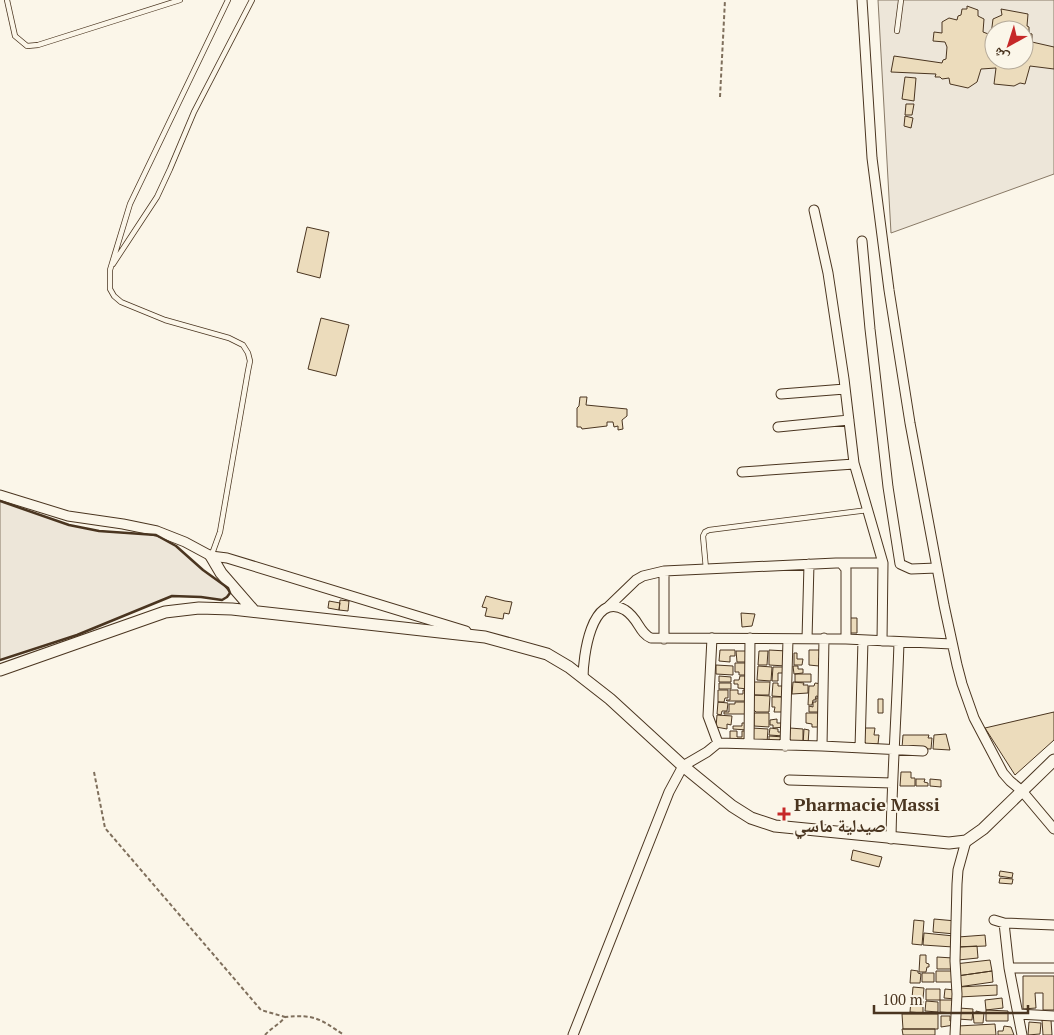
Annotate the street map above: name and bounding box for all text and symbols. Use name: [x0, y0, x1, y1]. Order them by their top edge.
north arrow: [984, 20, 1034, 70]
text: ش: [989, 43, 1012, 68]
place label: Pharmacie Massi صيدلية ماسي: [794, 792, 940, 840]
marker: Pharmacie Massi صيدلية ماسي: [778, 808, 790, 820]
scale bar: [874, 982, 1028, 1014]
text: 100 m: [882, 989, 923, 1009]

